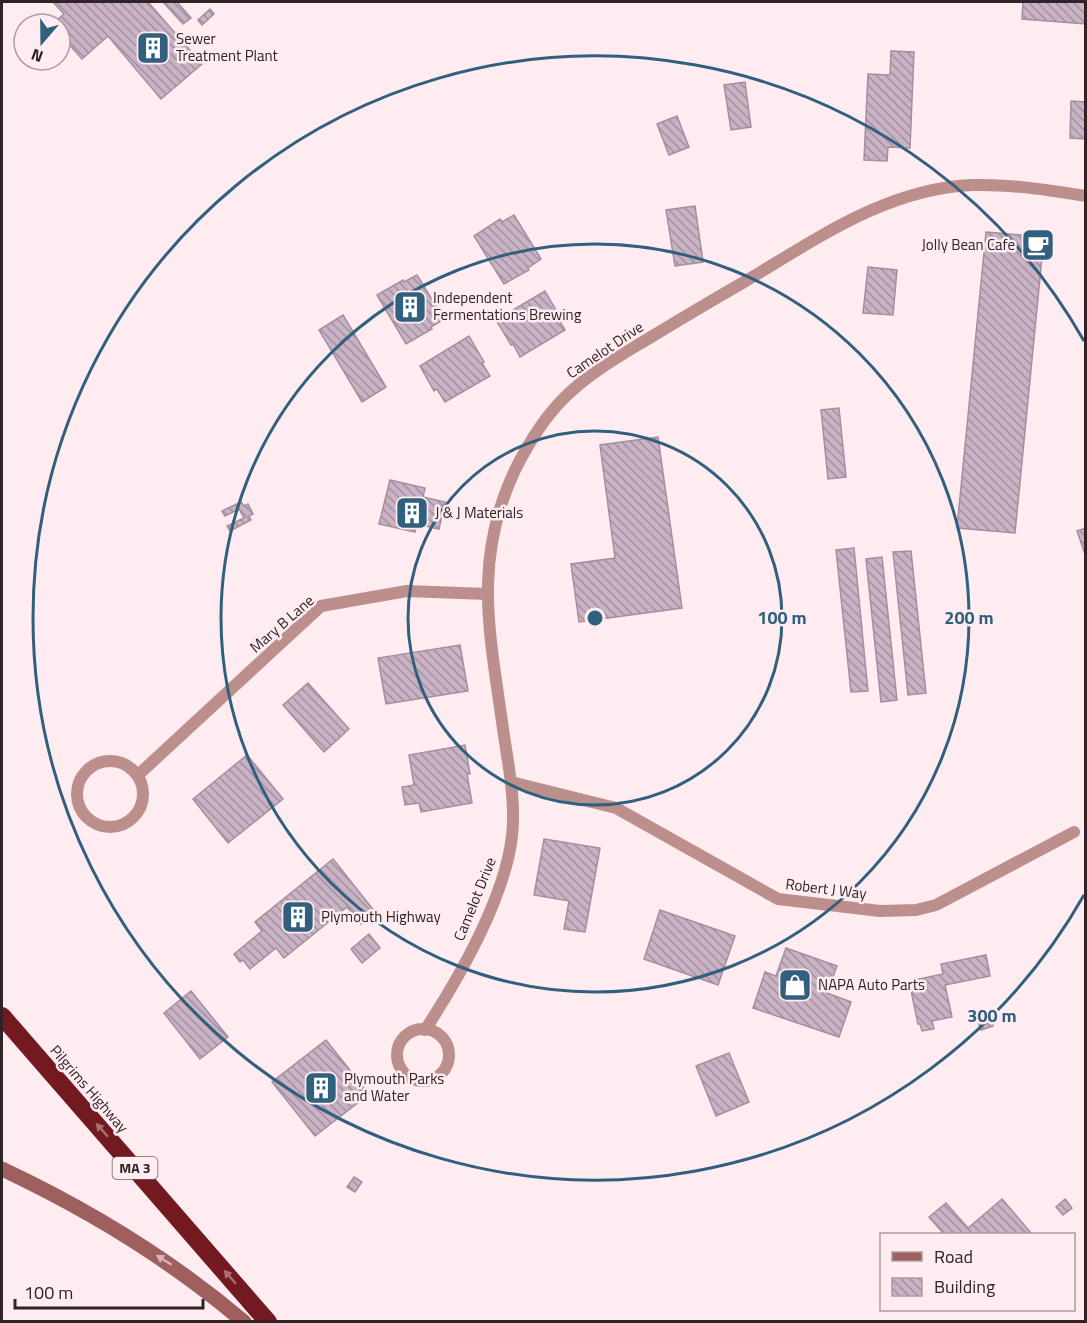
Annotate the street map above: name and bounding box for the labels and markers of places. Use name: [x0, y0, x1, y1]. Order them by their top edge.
place label: Sewer Treatment Plant: [176, 27, 279, 67]
building icon: Sewer Treatment Plant: [135, 30, 171, 66]
cafe icon: Jolly Bean Cafe: [1020, 227, 1056, 263]
place label: Jolly Bean Cafe: [922, 233, 1015, 256]
place label: Independent Fermentations Brewing: [433, 286, 582, 326]
building icon: Independent Fermentations Brewing: [392, 289, 428, 325]
building icon: J & J Materials: [394, 495, 430, 531]
place label: J & J Materials: [435, 501, 523, 524]
centre of rings: [585, 608, 605, 628]
building icon: Plymouth Highway: [280, 899, 316, 935]
place label: Plymouth Highway: [321, 905, 441, 928]
shop icon: NAPA Auto Parts: [777, 967, 813, 1003]
place label: NAPA Auto Parts: [818, 973, 925, 996]
place label: Plymouth Parks and Water: [344, 1067, 444, 1107]
building icon: Plymouth Parks and Water: [303, 1070, 339, 1106]

